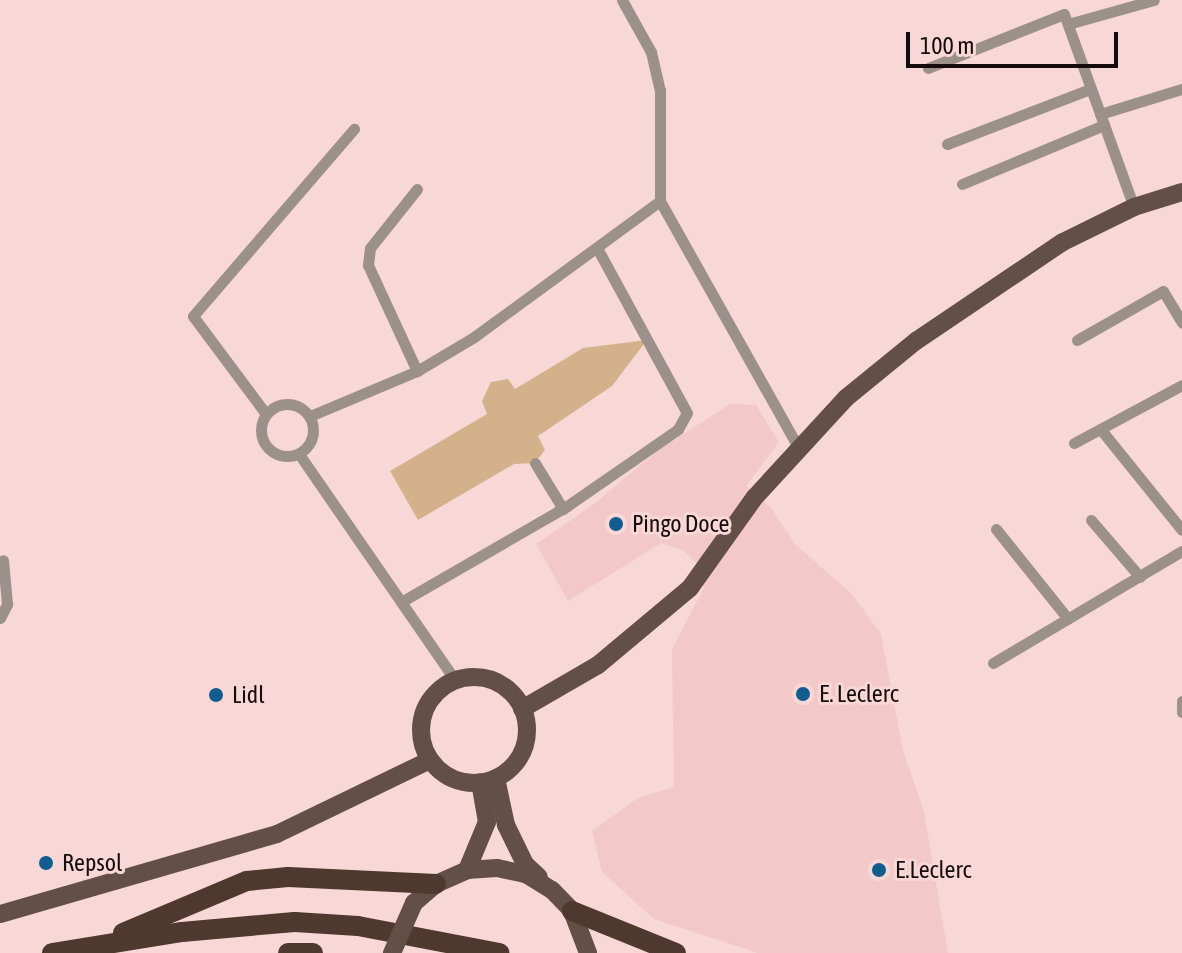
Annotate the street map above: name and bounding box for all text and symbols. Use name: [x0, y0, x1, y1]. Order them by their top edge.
scale bar: [910, 16, 1122, 66]
text: 100 m: [920, 32, 974, 59]
place label: Pingo Doce: [632, 510, 729, 538]
marker: Pingo Doce: [607, 515, 625, 533]
place label: E. Leclerc: [819, 680, 899, 708]
place label: Lidl: [232, 681, 265, 709]
marker: E. Leclerc: [794, 685, 812, 703]
marker: Lidl: [207, 686, 225, 704]
place label: Repsol: [62, 849, 122, 877]
marker: Repsol: [37, 854, 55, 872]
place label: E.Leclerc: [895, 856, 971, 884]
marker: E.Leclerc: [870, 861, 888, 879]

